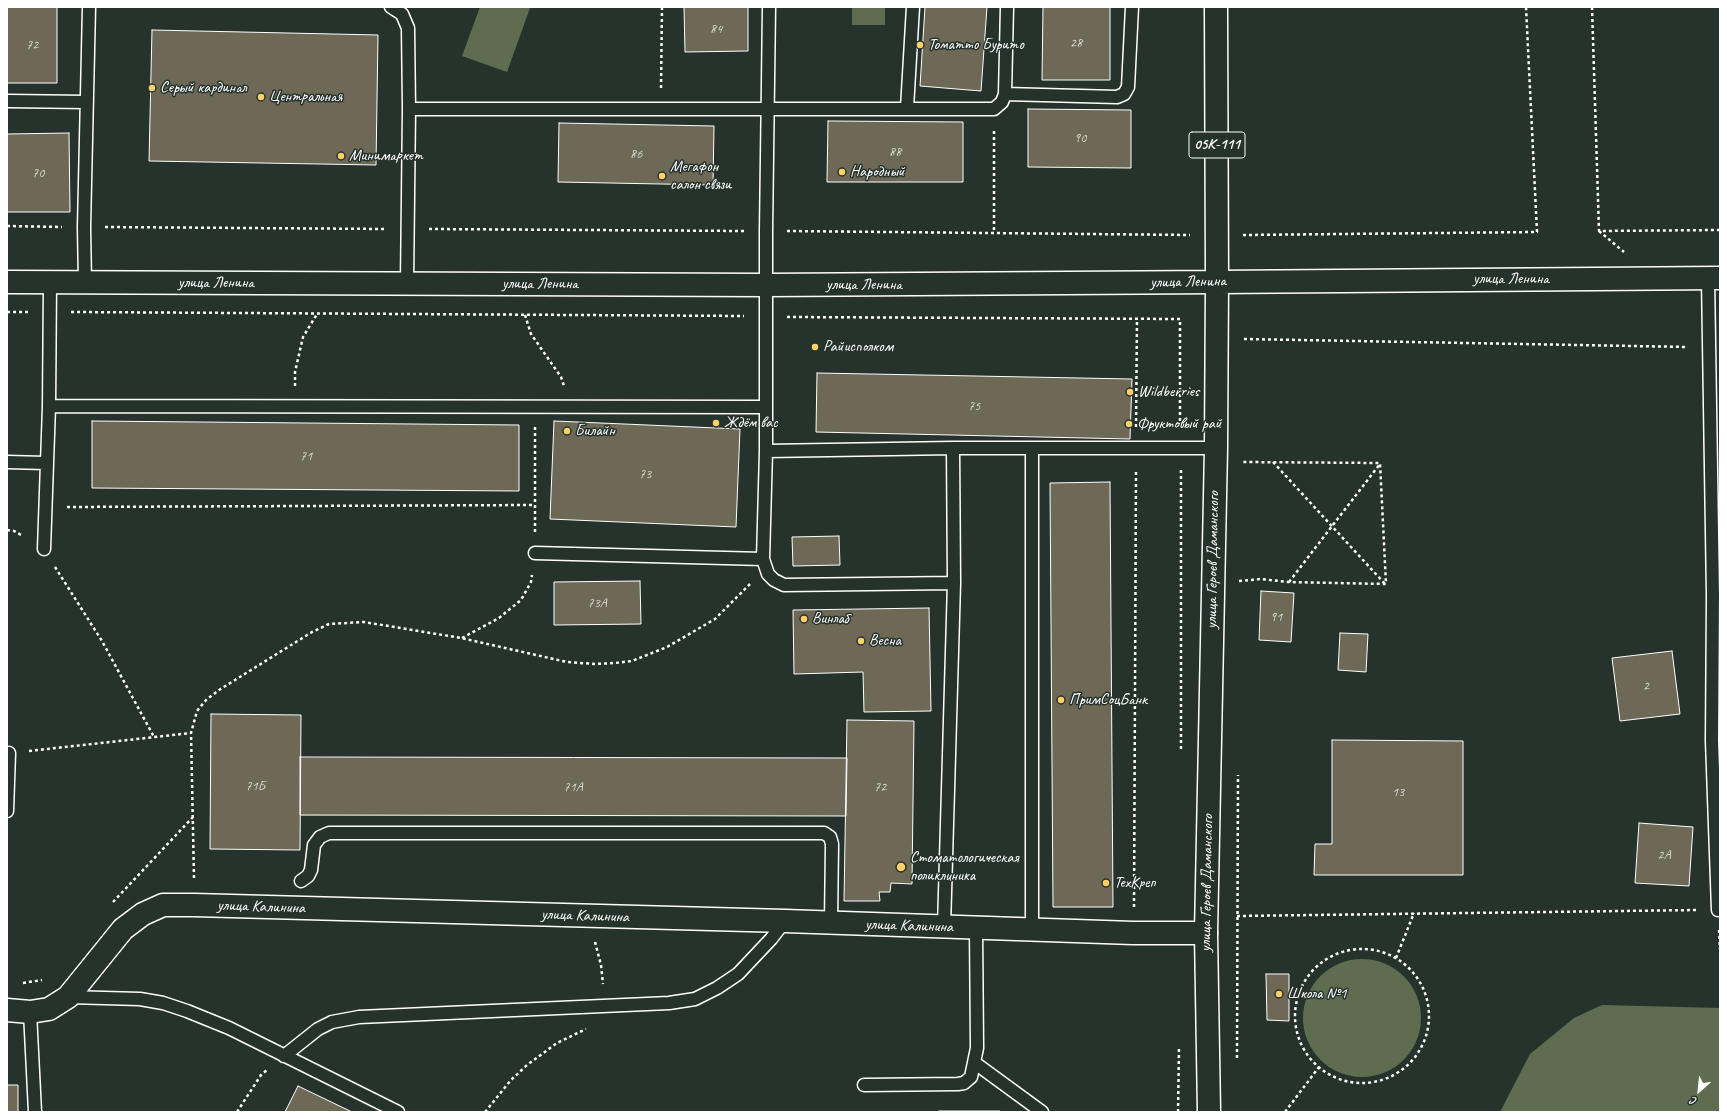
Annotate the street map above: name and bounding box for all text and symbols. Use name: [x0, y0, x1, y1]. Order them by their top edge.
house number: 84: [710, 21, 722, 37]
place label: Томатто Бурито: [928, 35, 1024, 55]
house number: 28: [1070, 35, 1082, 51]
house number: 72: [26, 37, 38, 53]
marker: Томатто Бурито: [915, 40, 925, 50]
place label: Серый кардинал: [160, 78, 246, 98]
marker: Серый кардинал: [147, 83, 157, 93]
place label: Центральная: [269, 87, 342, 107]
marker: Центральная: [256, 92, 266, 102]
house number: 90: [1074, 130, 1086, 146]
road number: 05К-111: [1189, 132, 1245, 158]
house number: 88: [889, 144, 901, 160]
place label: Минимаркет: [349, 146, 423, 166]
house number: 86: [630, 146, 642, 162]
marker: Минимаркет: [336, 151, 346, 161]
place label: Мегафон салон связи: [670, 157, 731, 195]
place label: Народный: [850, 162, 905, 182]
house number: 70: [32, 165, 44, 181]
marker: Народный: [837, 167, 847, 177]
marker: Мегафон салон связи: [657, 171, 667, 181]
street label: улица Ленина: [1473, 269, 1549, 289]
street label: улица Ленина: [1150, 272, 1226, 292]
street label: улица Ленина: [178, 273, 254, 293]
street label: улица Ленина: [502, 274, 578, 294]
street label: улица Ленина: [826, 275, 902, 295]
place label: Райисполком: [823, 337, 893, 357]
marker: Райисполком: [810, 342, 820, 352]
place label: Wildberries: [1138, 382, 1199, 402]
marker: Wildberries: [1125, 387, 1135, 397]
house number: 75: [968, 398, 980, 414]
place label: Ждём вас: [724, 413, 778, 433]
place label: Фруктовый рай: [1137, 414, 1221, 434]
marker: Ждём вас: [711, 418, 721, 428]
marker: Фруктовый рай: [1124, 419, 1134, 429]
place label: Билайн: [575, 421, 615, 441]
marker: Билайн: [562, 426, 572, 436]
house number: 71: [300, 448, 312, 464]
house number: 73: [639, 466, 651, 482]
street label: улица Героев Даманского: [1202, 491, 1224, 629]
house number: 73А: [587, 595, 607, 611]
place label: Винлаб: [812, 609, 849, 629]
house number: 91: [1270, 609, 1282, 625]
marker: Винлаб: [799, 614, 809, 624]
place label: Весна: [869, 631, 901, 651]
marker: Весна: [856, 636, 866, 646]
house number: 2: [1643, 678, 1649, 694]
place label: ПримСоцБанк: [1069, 690, 1147, 710]
marker: ПримСоцБанк: [1056, 695, 1066, 705]
house number: 71Б: [245, 778, 265, 794]
house number: 71А: [563, 779, 583, 795]
house number: 72: [874, 779, 886, 795]
house number: 13: [1392, 784, 1404, 800]
street label: улица Героев Даманского: [1196, 814, 1218, 952]
house number: 2А: [1657, 847, 1671, 863]
place label: Стоматологическая поликлиника: [910, 848, 1018, 886]
marker: Стоматологическая поликлиника: [895, 861, 907, 873]
place label: ТехКреп: [1114, 873, 1155, 893]
marker: ТехКреп: [1101, 878, 1111, 888]
street label: улица Калинина: [217, 896, 305, 918]
street label: улица Калинина: [541, 905, 629, 927]
street label: улица Калинина: [865, 915, 953, 937]
place label: Школа №1: [1287, 984, 1347, 1004]
marker: Школа №1: [1274, 989, 1284, 999]
north arrow: [1679, 1071, 1719, 1111]
text: С: [1688, 1094, 1699, 1109]

